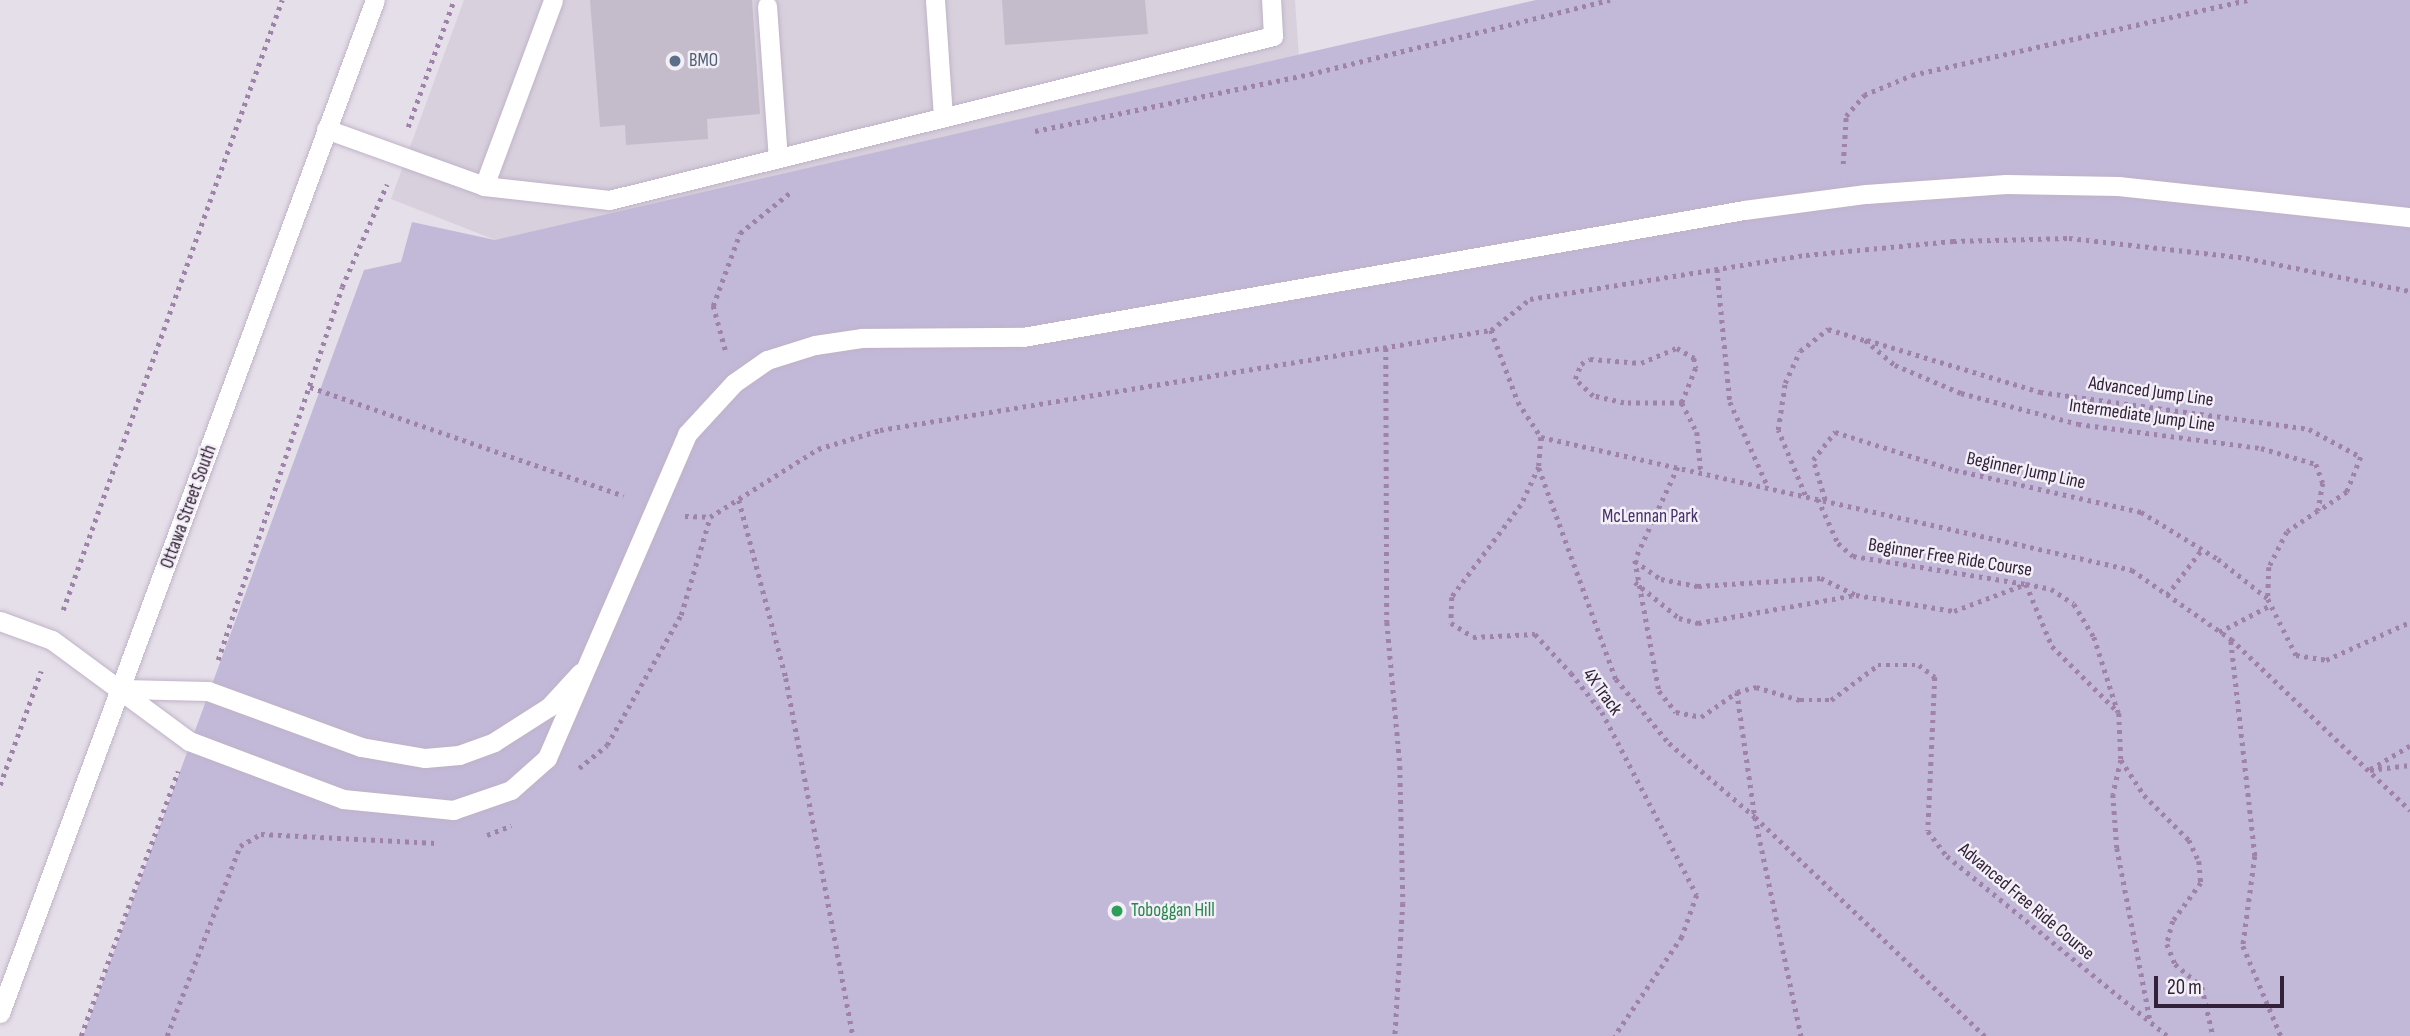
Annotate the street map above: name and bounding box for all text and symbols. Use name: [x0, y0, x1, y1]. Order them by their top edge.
place label: BMO: [689, 50, 718, 72]
marker: BMO: [667, 53, 683, 69]
street label: Advanced Jump Line: [2087, 372, 2215, 412]
street label: Intermediate Jump Line: [2068, 394, 2216, 438]
street label: Ottawa Street South: [156, 442, 222, 572]
street label: Beginner Jump Line: [1965, 447, 2087, 495]
park label: McLennan Park: [1602, 506, 1698, 528]
street label: Beginner Free Ride Course: [1866, 534, 2034, 582]
street label: 4X Track: [1577, 664, 1627, 720]
street label: Advanced Free Ride Course: [1953, 838, 2099, 966]
place label: Toboggan Hill: [1131, 900, 1215, 922]
marker: Toboggan Hill: [1109, 903, 1125, 919]
scale bar: [2158, 962, 2288, 1006]
text: 20 m: [2167, 975, 2202, 1000]

